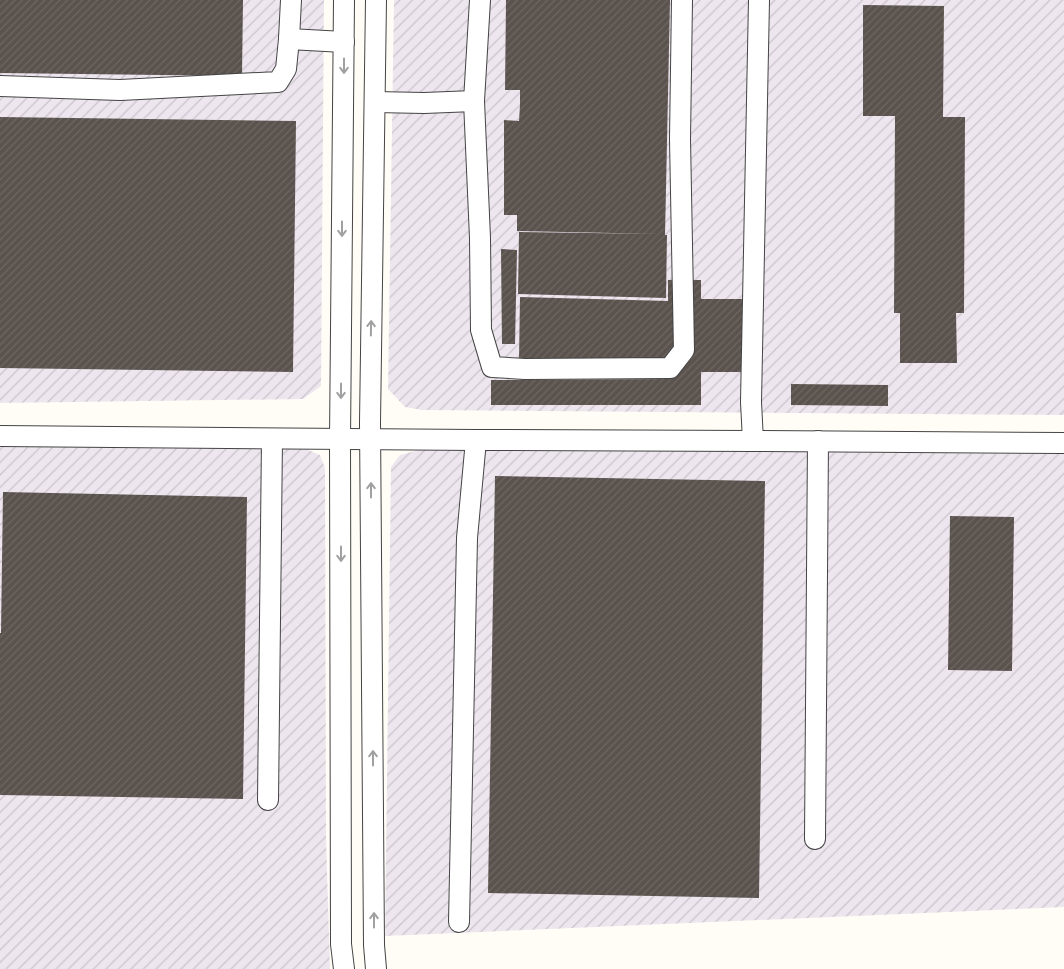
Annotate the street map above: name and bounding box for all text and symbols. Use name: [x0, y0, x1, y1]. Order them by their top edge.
one-way arrow: [339, 58, 349, 74]
one-way arrow: [337, 220, 347, 236]
one-way arrow: [367, 320, 376, 336]
one-way arrow: [336, 382, 346, 399]
one-way arrow: [366, 483, 376, 499]
one-way arrow: [336, 545, 346, 561]
one-way arrow: [368, 750, 378, 766]
one-way arrow: [369, 913, 379, 929]

